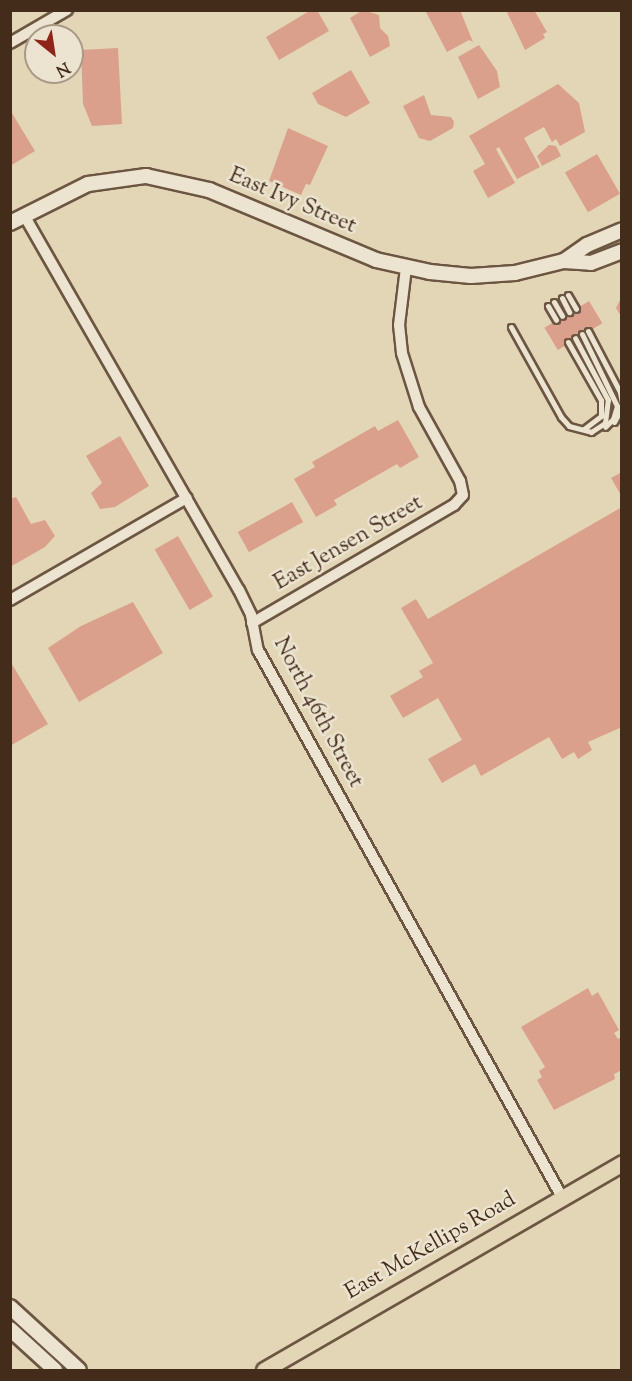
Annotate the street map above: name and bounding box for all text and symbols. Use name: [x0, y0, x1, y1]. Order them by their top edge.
north arrow: [24, 24, 84, 84]
text: N: [51, 55, 74, 81]
street label: East Ivy Street: [224, 163, 360, 241]
street label: East Jensen Street: [270, 491, 428, 597]
street label: North 46th Street: [266, 633, 368, 793]
street label: East McKellips Road: [341, 1187, 521, 1307]

